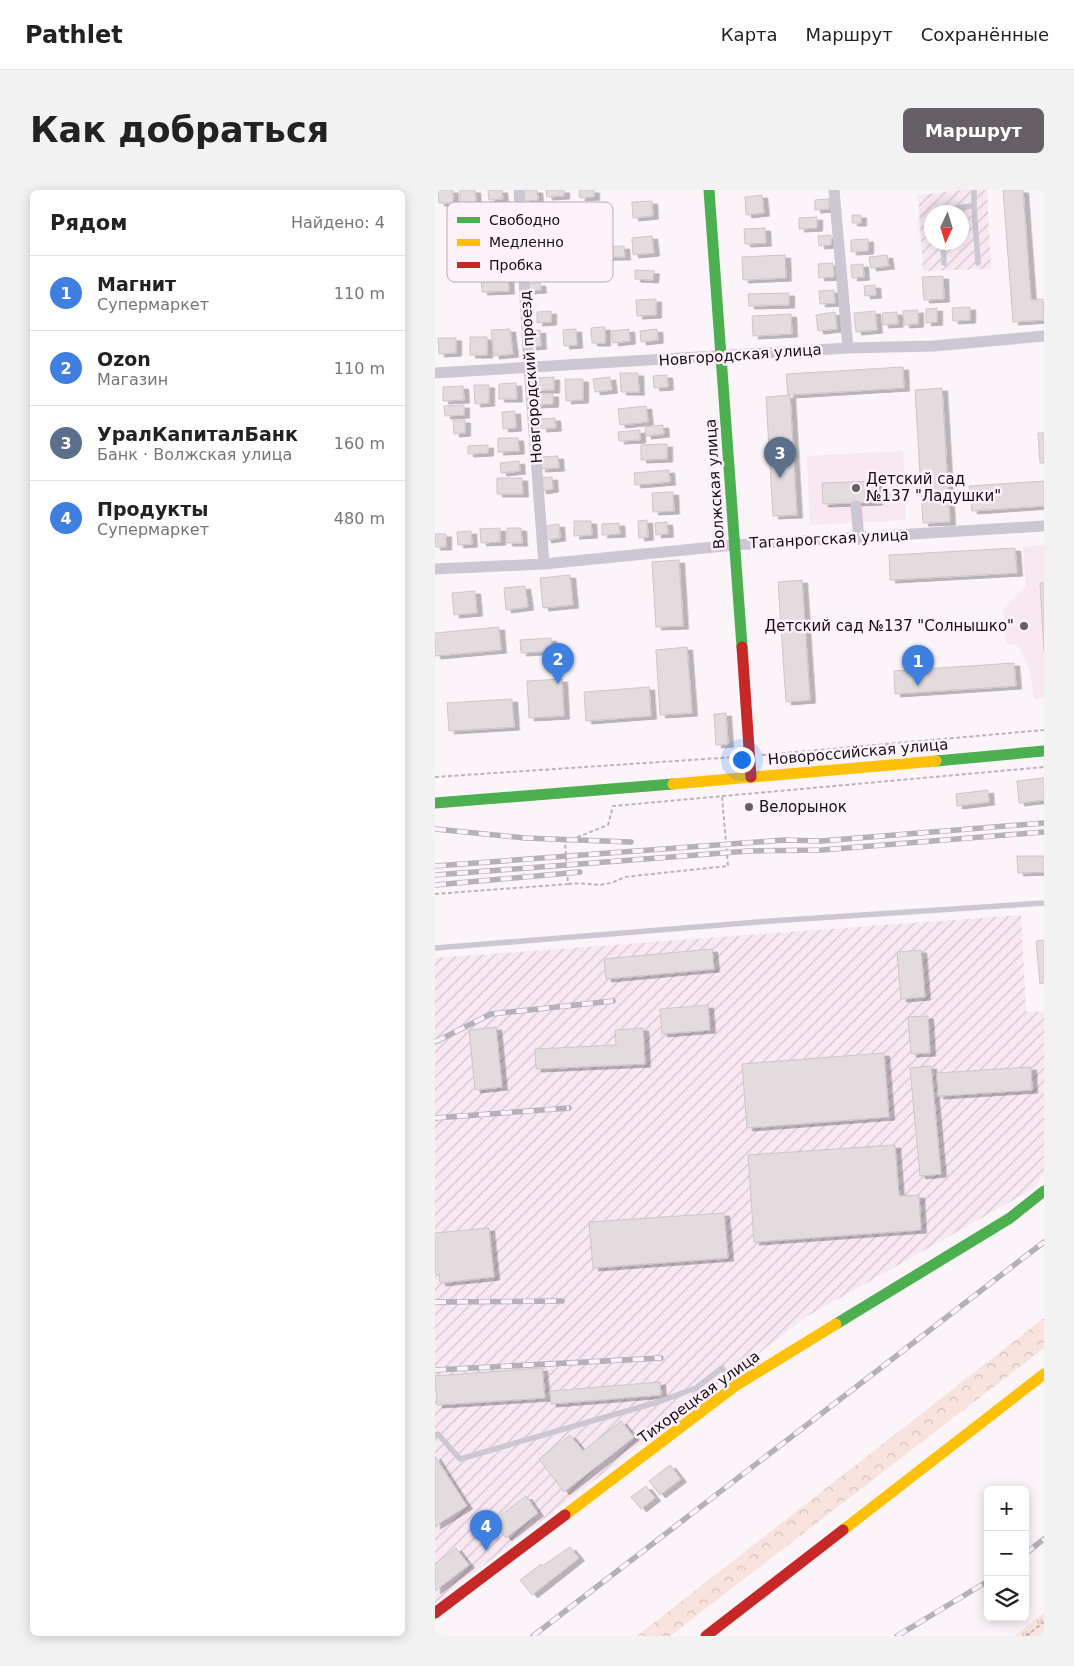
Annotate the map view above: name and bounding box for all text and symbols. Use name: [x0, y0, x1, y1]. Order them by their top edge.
text: Pathlet: [25, 21, 123, 49]
text: Карта: [721, 24, 778, 45]
text: Маршрут: [806, 24, 893, 45]
text: Сохранённые: [921, 24, 1049, 45]
button: Маршрут: [903, 108, 1044, 153]
text: Как добраться: [30, 110, 329, 150]
legend: [447, 202, 613, 282]
north arrow: [924, 205, 969, 250]
text: Рядом: [50, 211, 127, 235]
text: Свободно: [489, 212, 560, 228]
text: Найдено: 4: [291, 213, 385, 232]
text: Медленно: [489, 234, 564, 250]
text: Пробка: [489, 257, 543, 273]
text: Магнит: [97, 273, 176, 295]
text: 1: [60, 284, 72, 303]
text: 110 m: [334, 284, 385, 303]
street label: Новгородский проезд: [516, 290, 546, 464]
text: Супермаркет: [97, 295, 209, 314]
street label: Новгородская улица: [658, 340, 822, 370]
text: Ozon: [97, 348, 151, 370]
text: 2: [60, 359, 72, 378]
text: 110 m: [334, 359, 385, 378]
text: Магазин: [97, 370, 168, 389]
street label: Волжская улица: [701, 418, 729, 550]
text: УралКапиталБанк: [97, 423, 298, 445]
text: 3: [60, 434, 72, 453]
text: 160 m: [334, 434, 385, 453]
pin: 3: [764, 437, 796, 478]
text: Банк · Волжская улица: [97, 445, 292, 464]
place label: Детский сад №137 "Ладушки": [866, 470, 1001, 505]
marker: Детский сад №137 "Ладушки": [850, 482, 862, 494]
text: Продукты: [97, 498, 208, 520]
text: 4: [60, 509, 72, 528]
text: 480 m: [334, 509, 385, 528]
text: Супермаркет: [97, 520, 209, 539]
street label: Таганрогская улица: [748, 526, 909, 552]
place label: Детский сад №137 "Солнышко": [765, 617, 1014, 635]
marker: Детский сад №137 "Солнышко": [1018, 620, 1030, 632]
pin: 2: [542, 643, 574, 684]
pin: 1: [902, 645, 934, 686]
street label: Новороссийская улица: [767, 735, 949, 769]
your location: [729, 747, 755, 773]
place label: Велорынок: [759, 798, 847, 816]
marker: Велорынок: [743, 801, 755, 813]
street label: Тихорецкая улица: [634, 1347, 763, 1448]
map controls: [984, 1486, 1029, 1621]
button: +: [984, 1486, 1029, 1531]
pin: 4: [470, 1510, 502, 1551]
button: −: [984, 1531, 1029, 1576]
button: layers: [984, 1576, 1029, 1621]

